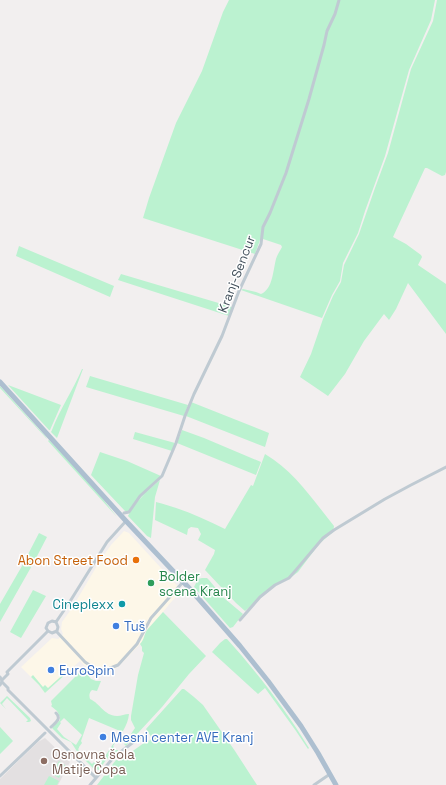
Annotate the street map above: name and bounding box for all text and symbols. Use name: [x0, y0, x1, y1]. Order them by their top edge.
street label: Kranj-Sencur: [214, 233, 259, 315]
place label: Abon Street Food: [18, 552, 128, 569]
marker: Abon Street Food: [131, 555, 141, 565]
place label: Bolder scena Kranj: [159, 568, 231, 600]
marker: Bolder scena Kranj: [146, 578, 156, 588]
place label: Cineplexx: [53, 596, 114, 613]
marker: Cineplexx: [117, 599, 127, 609]
place label: Tuš: [124, 618, 146, 635]
marker: Tuš: [111, 621, 121, 631]
place label: EuroSpin: [59, 662, 114, 679]
marker: EuroSpin: [46, 665, 56, 675]
place label: Mesni center AVE Kranj: [111, 729, 254, 746]
marker: Mesni center AVE Kranj: [98, 732, 108, 742]
place label: Osnovna šola Matije Čopa: [52, 746, 135, 778]
marker: Osnovna šola Matije Čopa: [39, 756, 49, 766]

